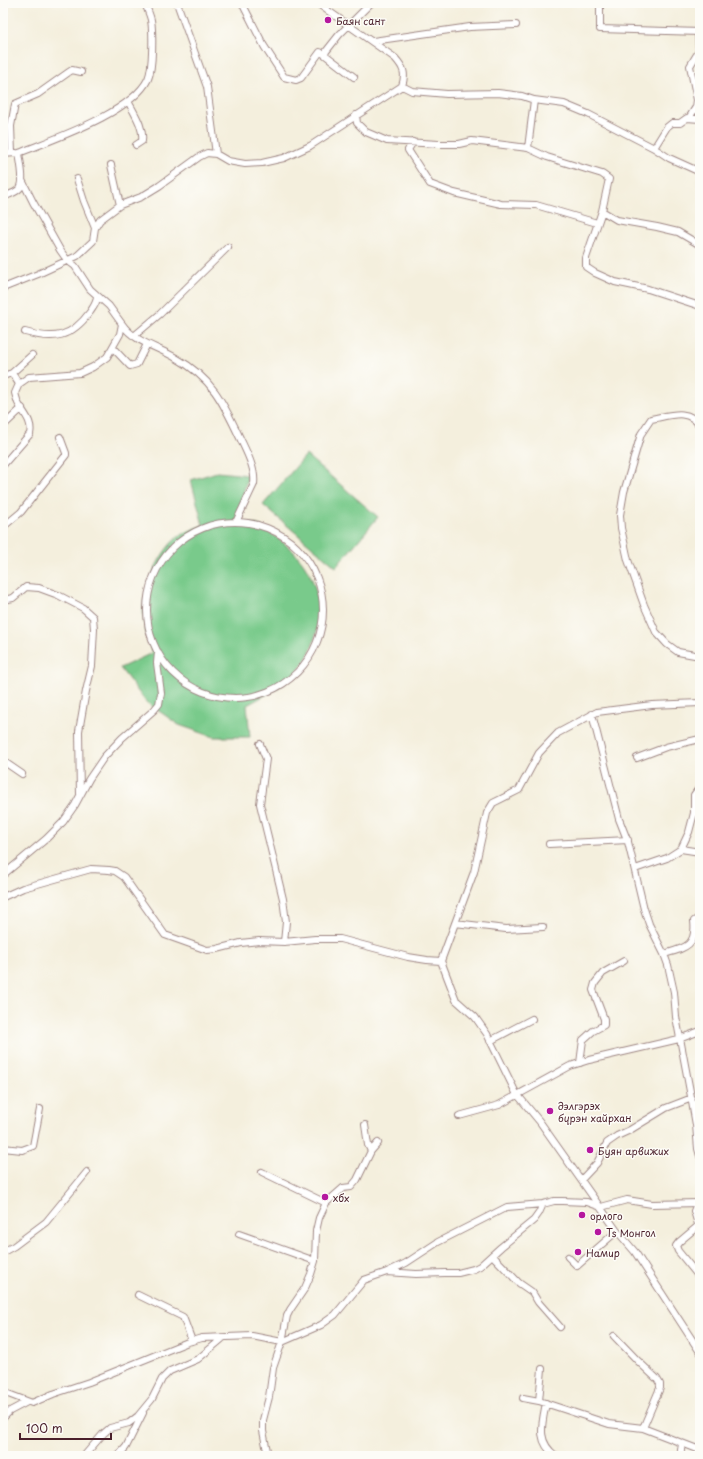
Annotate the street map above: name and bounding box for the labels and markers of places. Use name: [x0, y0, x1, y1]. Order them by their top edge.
place label: Баян сант: [336, 13, 386, 28]
marker: Баян сант: [323, 15, 333, 25]
place label: дэлгэрэх бүрэн хайрхан: [558, 1098, 632, 1125]
marker: дэлгэрэх бүрэн хайрхан: [545, 1106, 555, 1116]
place label: Буян арвижих: [598, 1143, 670, 1159]
marker: Буян арвижих: [585, 1145, 595, 1155]
place label: хбх: [333, 1190, 350, 1205]
marker: хбх: [320, 1192, 330, 1202]
place label: орлого: [590, 1208, 623, 1223]
marker: орлого: [577, 1210, 587, 1220]
place label: Ts Монгол: [606, 1225, 656, 1240]
marker: Ts Монгол: [593, 1227, 603, 1237]
place label: Намир: [586, 1245, 620, 1260]
marker: Намир: [573, 1247, 583, 1257]

